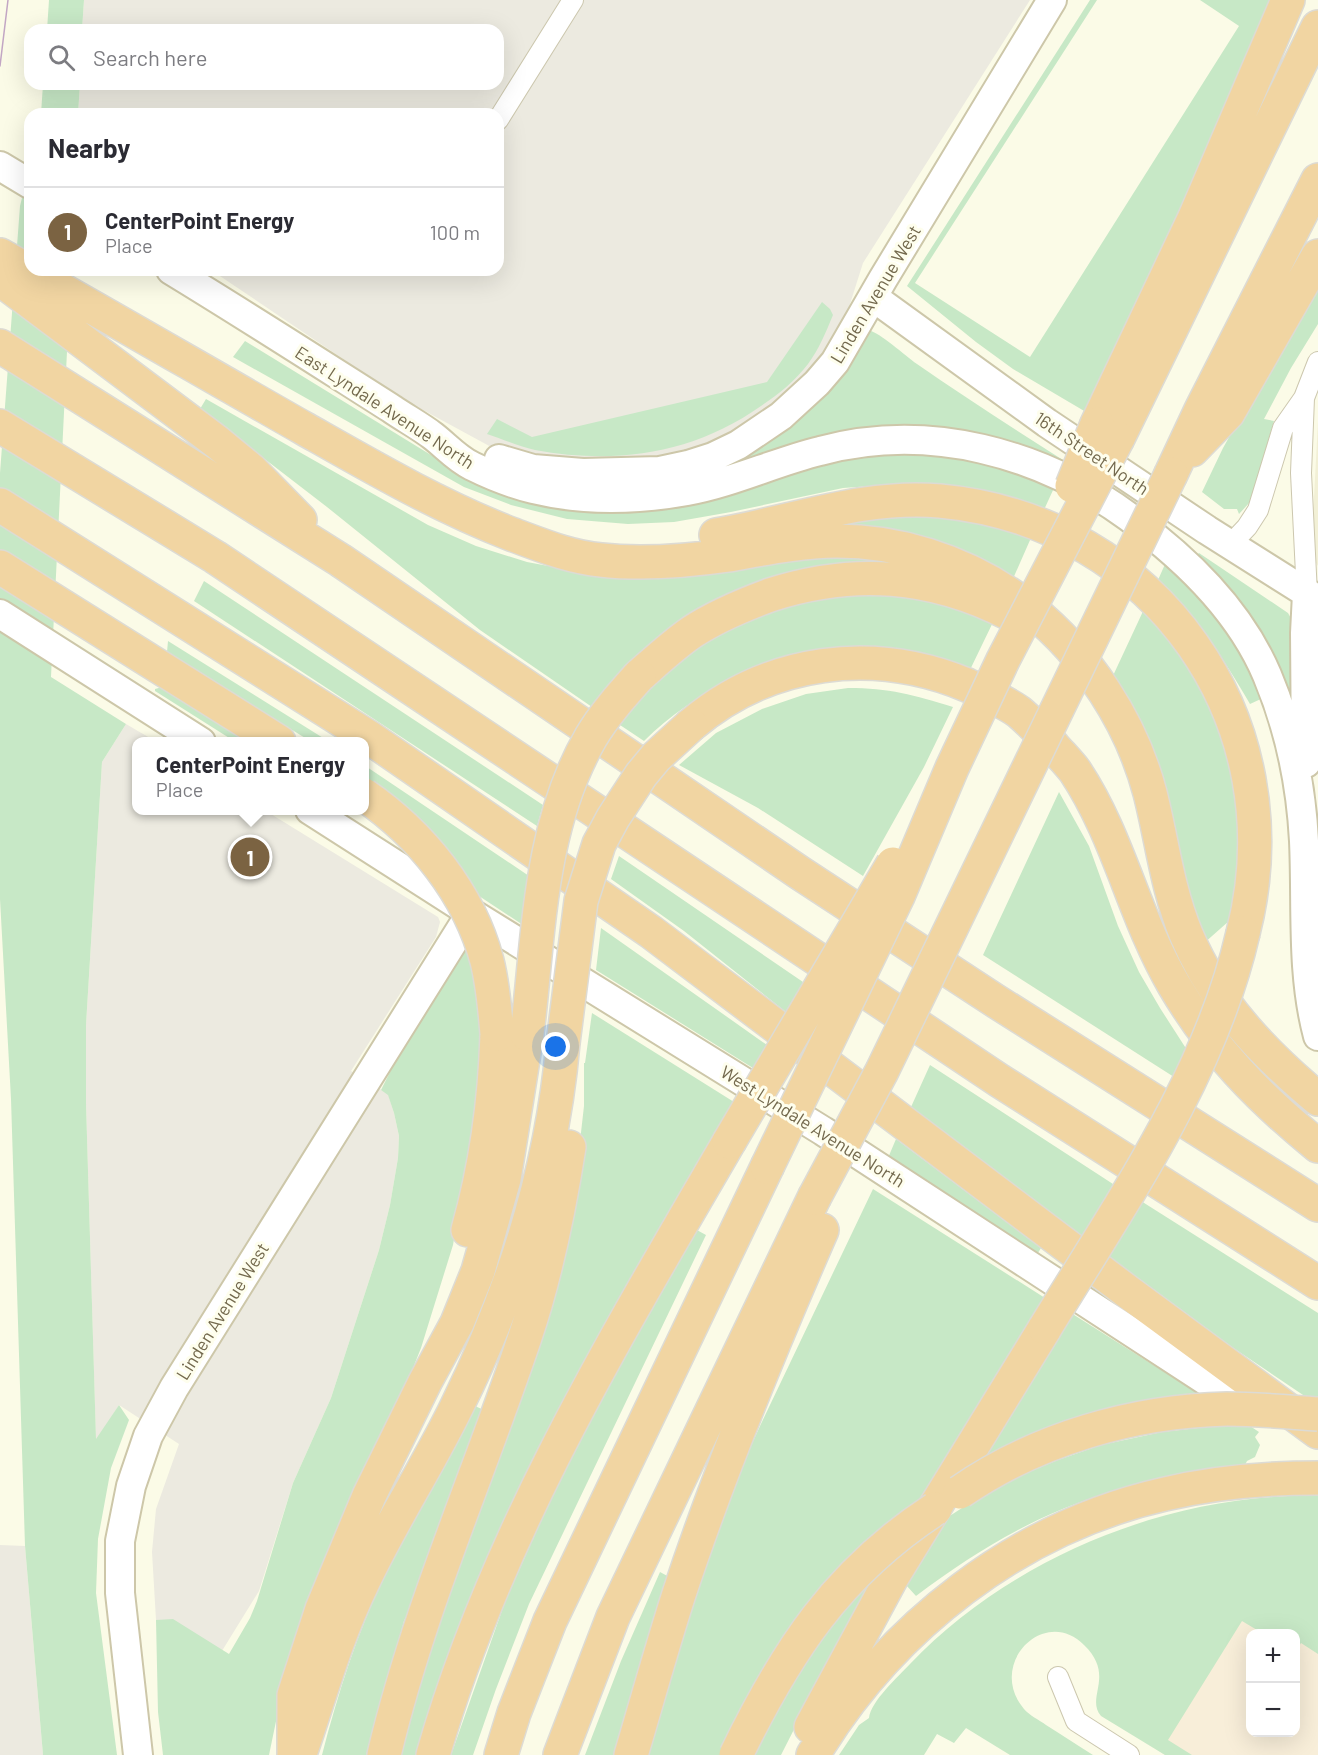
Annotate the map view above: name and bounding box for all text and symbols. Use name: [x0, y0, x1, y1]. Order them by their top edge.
search box: [24, 24, 504, 90]
icon: search: [45, 41, 78, 74]
text: Search here: [93, 44, 207, 70]
text: Nearby: [48, 132, 130, 163]
text: CenterPoint Energy: [105, 207, 294, 233]
text: 1: [64, 220, 71, 244]
text: 100 m: [430, 220, 480, 244]
street label: Linden Avenue West: [825, 221, 925, 367]
text: Place: [105, 233, 153, 257]
street label: East Lyndale Avenue North: [291, 341, 479, 473]
street label: 16th Street North: [1031, 407, 1153, 499]
popup: [132, 737, 369, 815]
text: CenterPoint Energy: [156, 751, 345, 777]
text: Place: [156, 777, 204, 801]
pin: 1: [230, 834, 270, 880]
your location: [541, 1032, 570, 1061]
street label: West Lyndale Avenue North: [717, 1060, 909, 1192]
street label: Linden Avenue West: [171, 1238, 273, 1384]
map controls: [1246, 1629, 1300, 1737]
button: +: [1246, 1629, 1300, 1683]
button: −: [1246, 1683, 1300, 1737]

